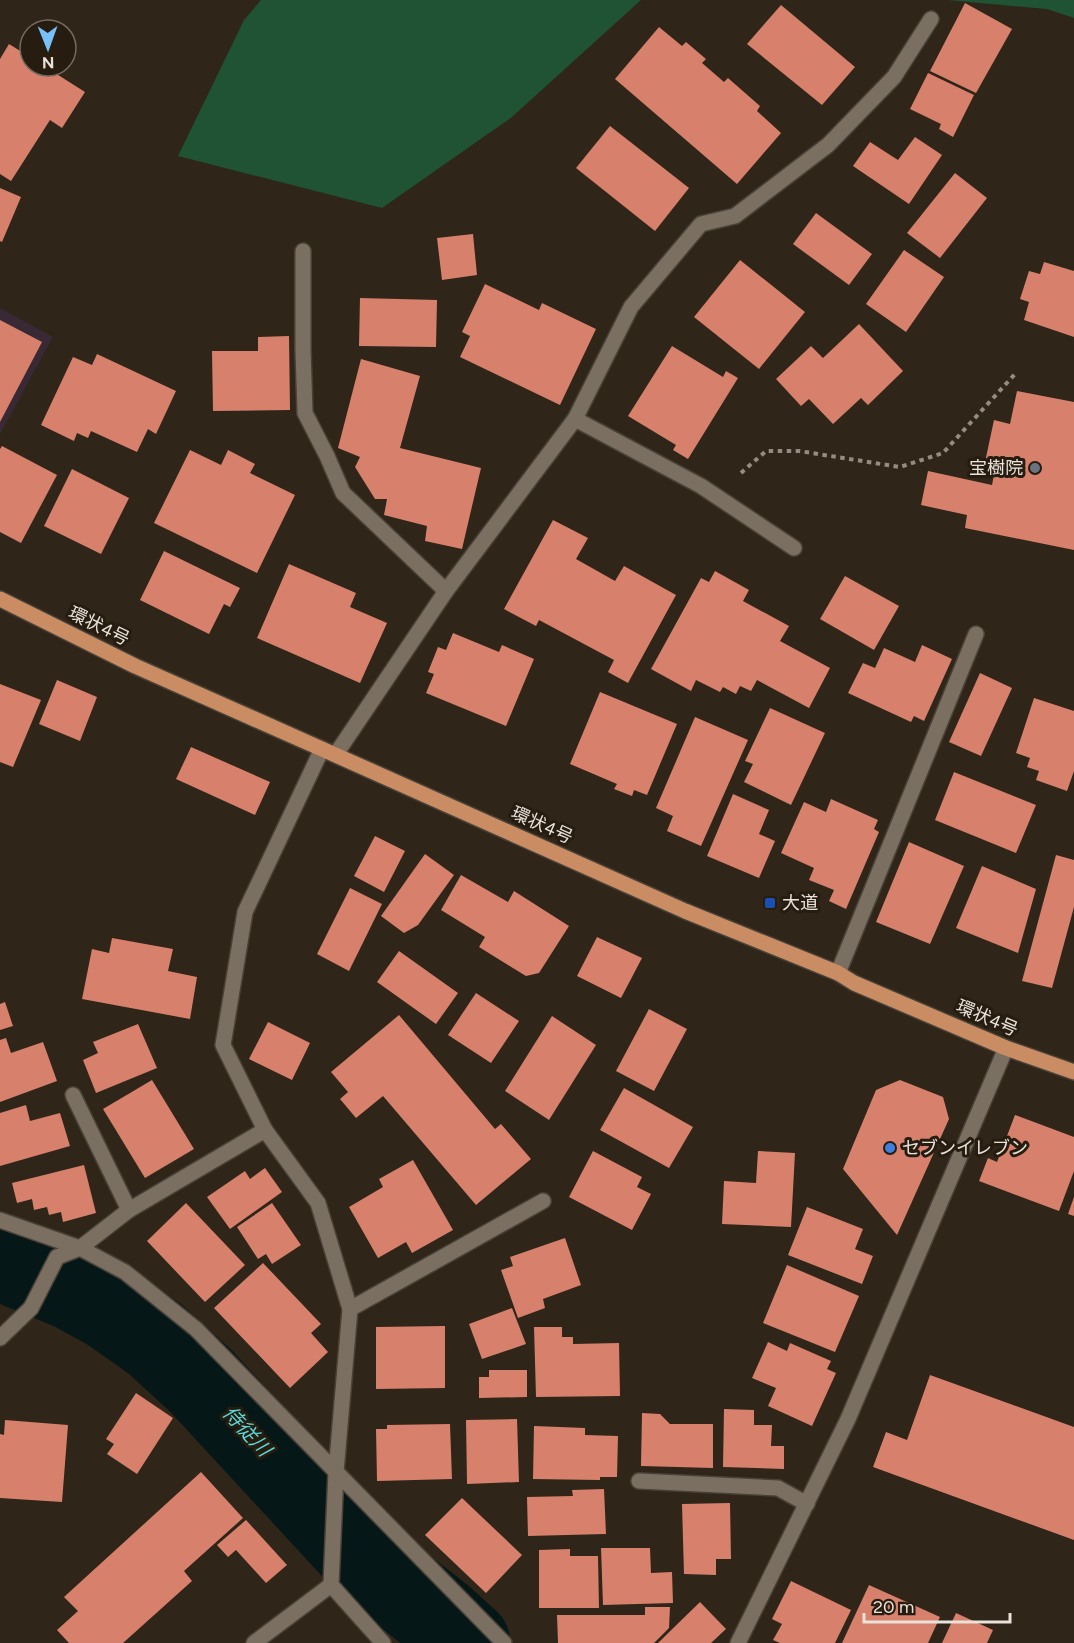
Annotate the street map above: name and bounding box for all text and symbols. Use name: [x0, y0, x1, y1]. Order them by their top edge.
north arrow: [18, 18, 78, 78]
text: N: [42, 53, 55, 72]
place label: 宝樹院: [969, 457, 1023, 479]
marker: 宝樹院: [1028, 461, 1042, 475]
street label: 環状4号: [65, 602, 133, 650]
street label: 環状4号: [508, 802, 576, 848]
place label: 大道: [782, 892, 818, 914]
marker: 大道: [763, 896, 777, 910]
street label: 環状4号: [953, 995, 1021, 1041]
place label: セブンイレブン: [902, 1137, 1028, 1159]
marker: セブンイレブン: [883, 1141, 897, 1155]
water label: 侍従川: [218, 1401, 278, 1463]
scale bar: [864, 1586, 1010, 1624]
text: 20 m: [873, 1596, 914, 1618]

